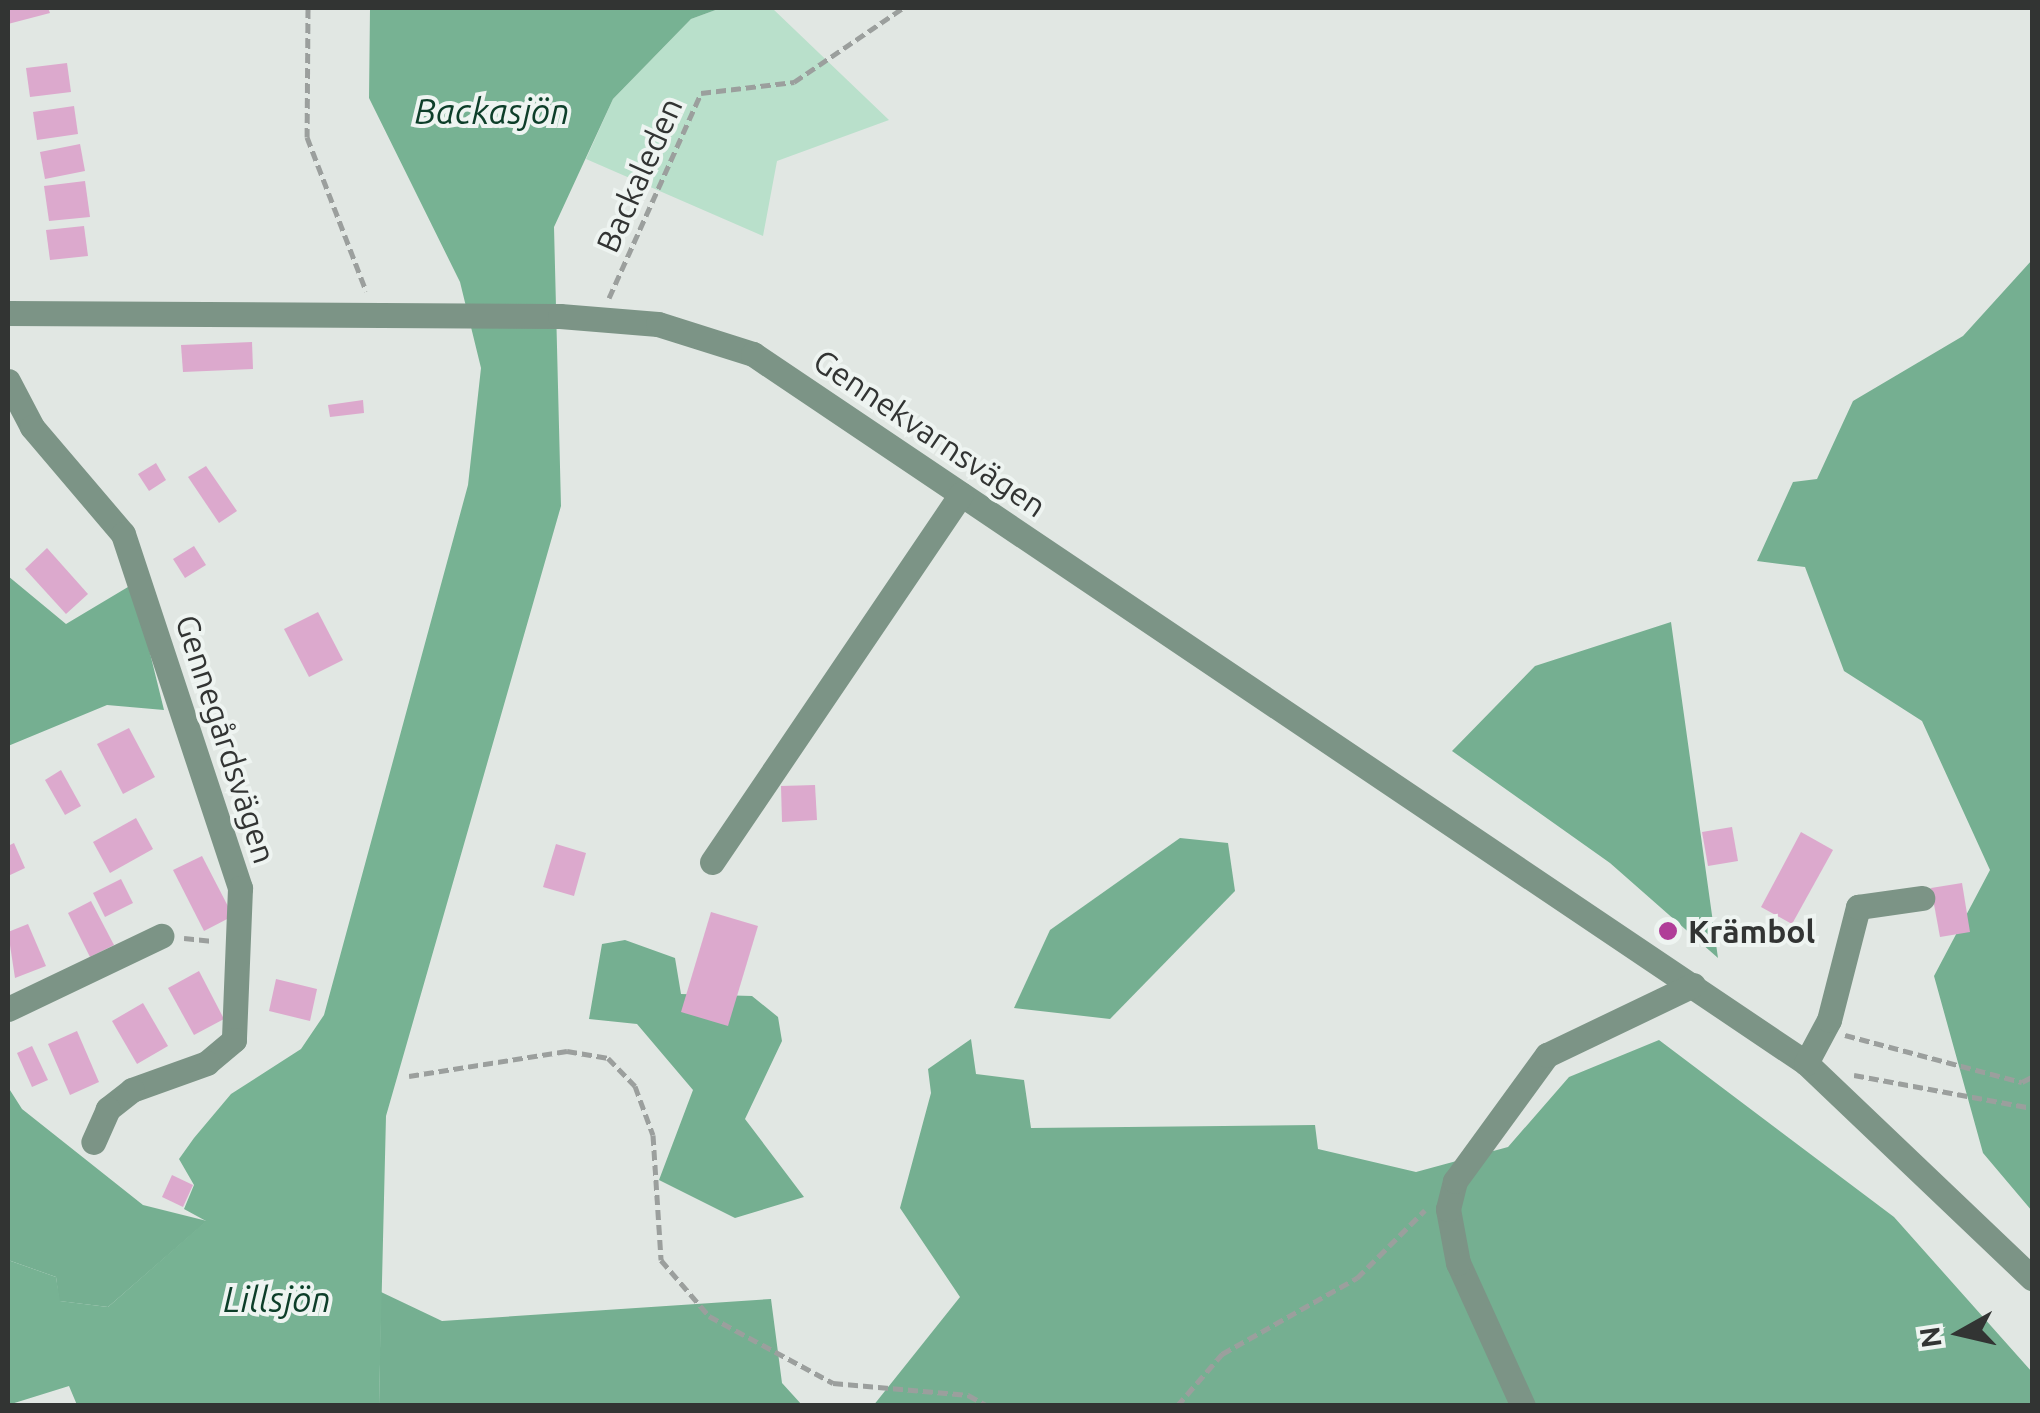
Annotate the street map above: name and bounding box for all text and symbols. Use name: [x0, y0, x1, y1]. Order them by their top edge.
water label: Backasjön: [415, 90, 569, 132]
street label: Backaleden: [588, 92, 690, 258]
street label: Gennekvarnsvägen: [807, 341, 1053, 525]
street label: Gennegårdsvägen: [168, 610, 284, 868]
place label: Krämbol: [1688, 912, 1815, 950]
marker: Krämbol: [1657, 920, 1679, 942]
water label: Lillsjön: [223, 1278, 331, 1320]
north arrow: [1910, 1283, 2010, 1383]
text: N: [1913, 1325, 1947, 1350]

